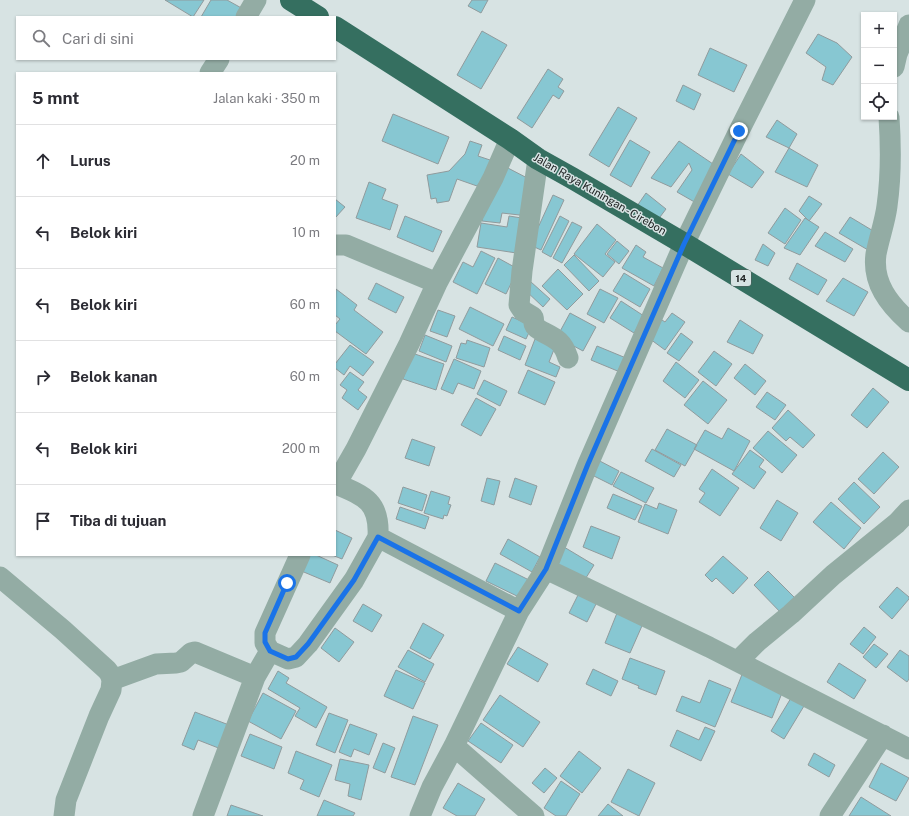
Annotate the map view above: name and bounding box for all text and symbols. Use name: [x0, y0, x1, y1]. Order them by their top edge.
map controls: [861, 12, 897, 120]
button: +: [861, 12, 897, 48]
search box: [16, 16, 336, 60]
icon: search: [30, 27, 52, 49]
text: Cari di sini: [62, 30, 134, 47]
button: −: [861, 48, 897, 84]
button: locate: [861, 84, 897, 120]
text: 5 mnt: [32, 88, 79, 108]
text: Jalan kaki · 350 m: [213, 91, 320, 106]
route end: [730, 122, 748, 140]
icon: ahead: [32, 150, 54, 172]
street label: Jalan Raya Kuningan - Cirebon: [532, 151, 668, 237]
text: Lurus: [70, 152, 111, 169]
text: 20 m: [290, 153, 320, 168]
icon: left: [32, 222, 54, 244]
text: Belok kiri: [70, 224, 137, 241]
text: 10 m: [292, 225, 320, 240]
road number: 14: [731, 270, 751, 286]
icon: left: [32, 294, 54, 316]
text: Belok kiri: [70, 296, 137, 313]
text: 60 m: [290, 297, 320, 312]
icon: right: [32, 366, 54, 388]
text: Belok kanan: [70, 368, 157, 385]
text: 60 m: [290, 369, 320, 384]
icon: left: [32, 438, 54, 460]
text: Belok kiri: [70, 440, 137, 457]
text: 200 m: [282, 441, 320, 456]
icon: arrive: [32, 510, 54, 532]
text: Tiba di tujuan: [70, 512, 166, 529]
route start: [278, 574, 296, 592]

